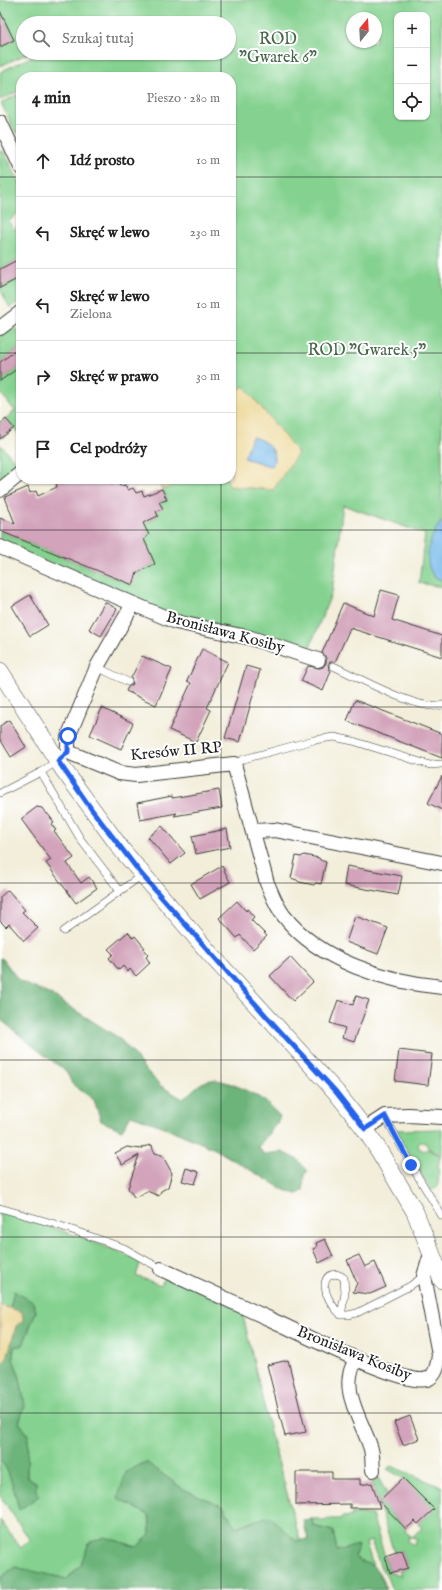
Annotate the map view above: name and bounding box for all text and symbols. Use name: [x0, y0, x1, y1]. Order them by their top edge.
north arrow: [346, 12, 382, 48]
map controls: [394, 12, 430, 120]
button: +: [394, 12, 430, 48]
search box: [16, 16, 236, 60]
icon: search: [30, 27, 52, 49]
text: Szukaj tutaj: [62, 29, 134, 48]
park label: ROD "Gwarek 6": [239, 30, 317, 68]
button: −: [394, 48, 430, 84]
button: locate: [394, 84, 430, 120]
text: 4 min: [32, 88, 71, 109]
text: Pieszo · 280 m: [146, 90, 220, 107]
icon: ahead: [32, 150, 54, 172]
text: Idź prosto: [70, 151, 135, 170]
text: 10 m: [196, 152, 220, 169]
icon: left: [32, 222, 54, 244]
text: Skręć w lewo: [70, 223, 150, 242]
text: 230 m: [190, 224, 220, 241]
text: Skręć w lewo: [70, 287, 150, 306]
icon: left: [32, 294, 54, 316]
text: 10 m: [196, 296, 220, 313]
text: Zielona: [70, 306, 112, 323]
park label: ROD "Gwarek 5": [308, 341, 426, 361]
icon: right: [32, 366, 54, 388]
text: Skręć w prawo: [70, 367, 159, 386]
text: 30 m: [196, 368, 220, 385]
icon: arrive: [32, 438, 54, 460]
text: Cel podróży: [70, 439, 147, 458]
street label: Bronisława Kosiby: [164, 608, 286, 658]
route start: [59, 727, 77, 745]
street label: Kresów II RP: [130, 738, 222, 766]
route end: [402, 1156, 420, 1174]
street label: Bronisława Kosiby: [294, 1322, 414, 1386]

